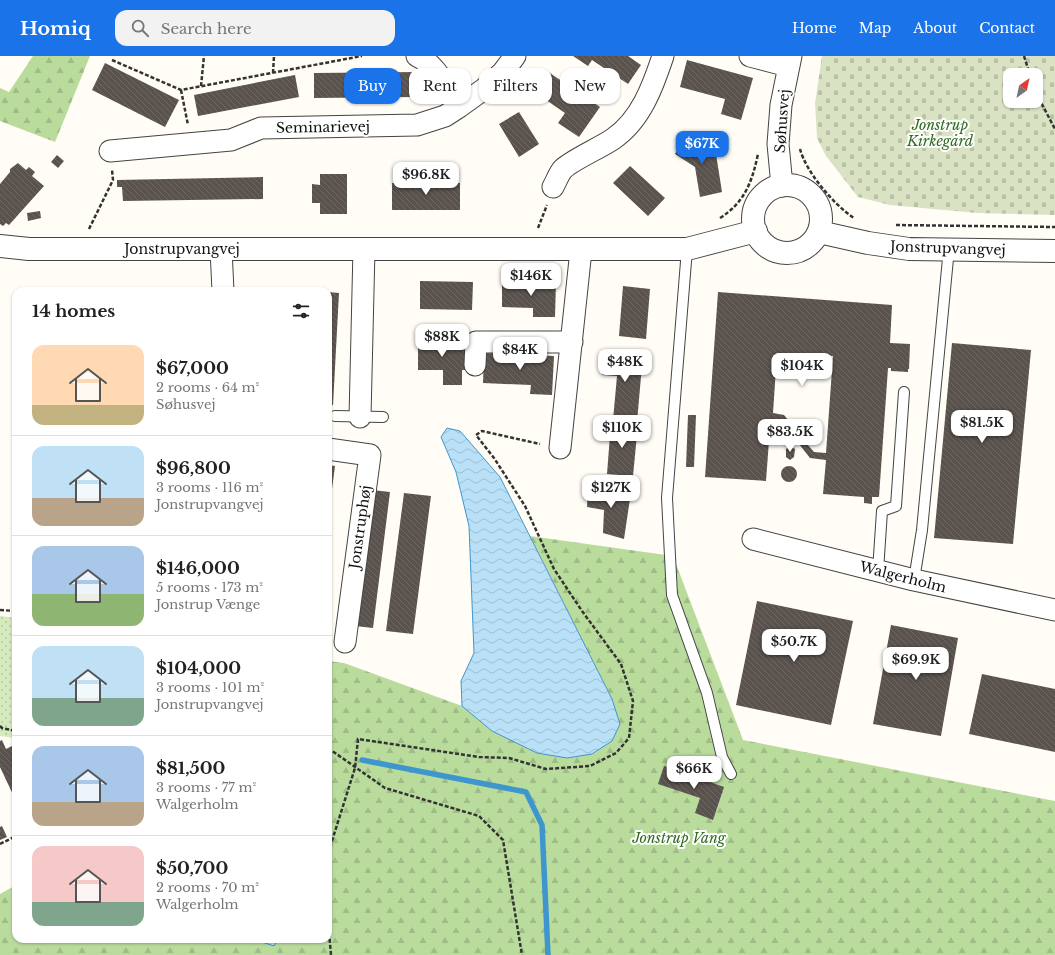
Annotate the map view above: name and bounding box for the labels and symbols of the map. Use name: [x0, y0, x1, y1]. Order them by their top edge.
north arrow: [1003, 68, 1043, 108]
street label: Søhusvej: [771, 88, 793, 154]
park label: Jonstrup Kirkegård: [906, 116, 974, 150]
street label: Seminarievej: [276, 117, 370, 137]
pin: $67K: [678, 131, 726, 165]
pin: $96.8K: [393, 162, 459, 196]
street label: Jonstrupvangvej: [888, 237, 1006, 259]
street label: Jonstrupvangvej: [122, 240, 240, 258]
pin: $146K: [503, 263, 559, 297]
pin: $88K: [418, 324, 466, 358]
pin: $84K: [496, 337, 544, 371]
pin: $48K: [601, 349, 649, 383]
pin: $104K: [774, 353, 830, 387]
pin: $81.5K: [949, 410, 1015, 444]
pin: $110K: [594, 415, 650, 449]
pin: $83.5K: [757, 419, 823, 453]
pin: $127K: [583, 475, 639, 509]
street label: Jonstruphøj: [345, 484, 375, 572]
street label: Walgerholm: [857, 557, 948, 596]
pin: $50.7K: [761, 629, 827, 663]
pin: $69.9K: [883, 647, 949, 681]
pin: $66K: [670, 756, 718, 790]
park label: Jonstrup Vang: [631, 829, 727, 847]

